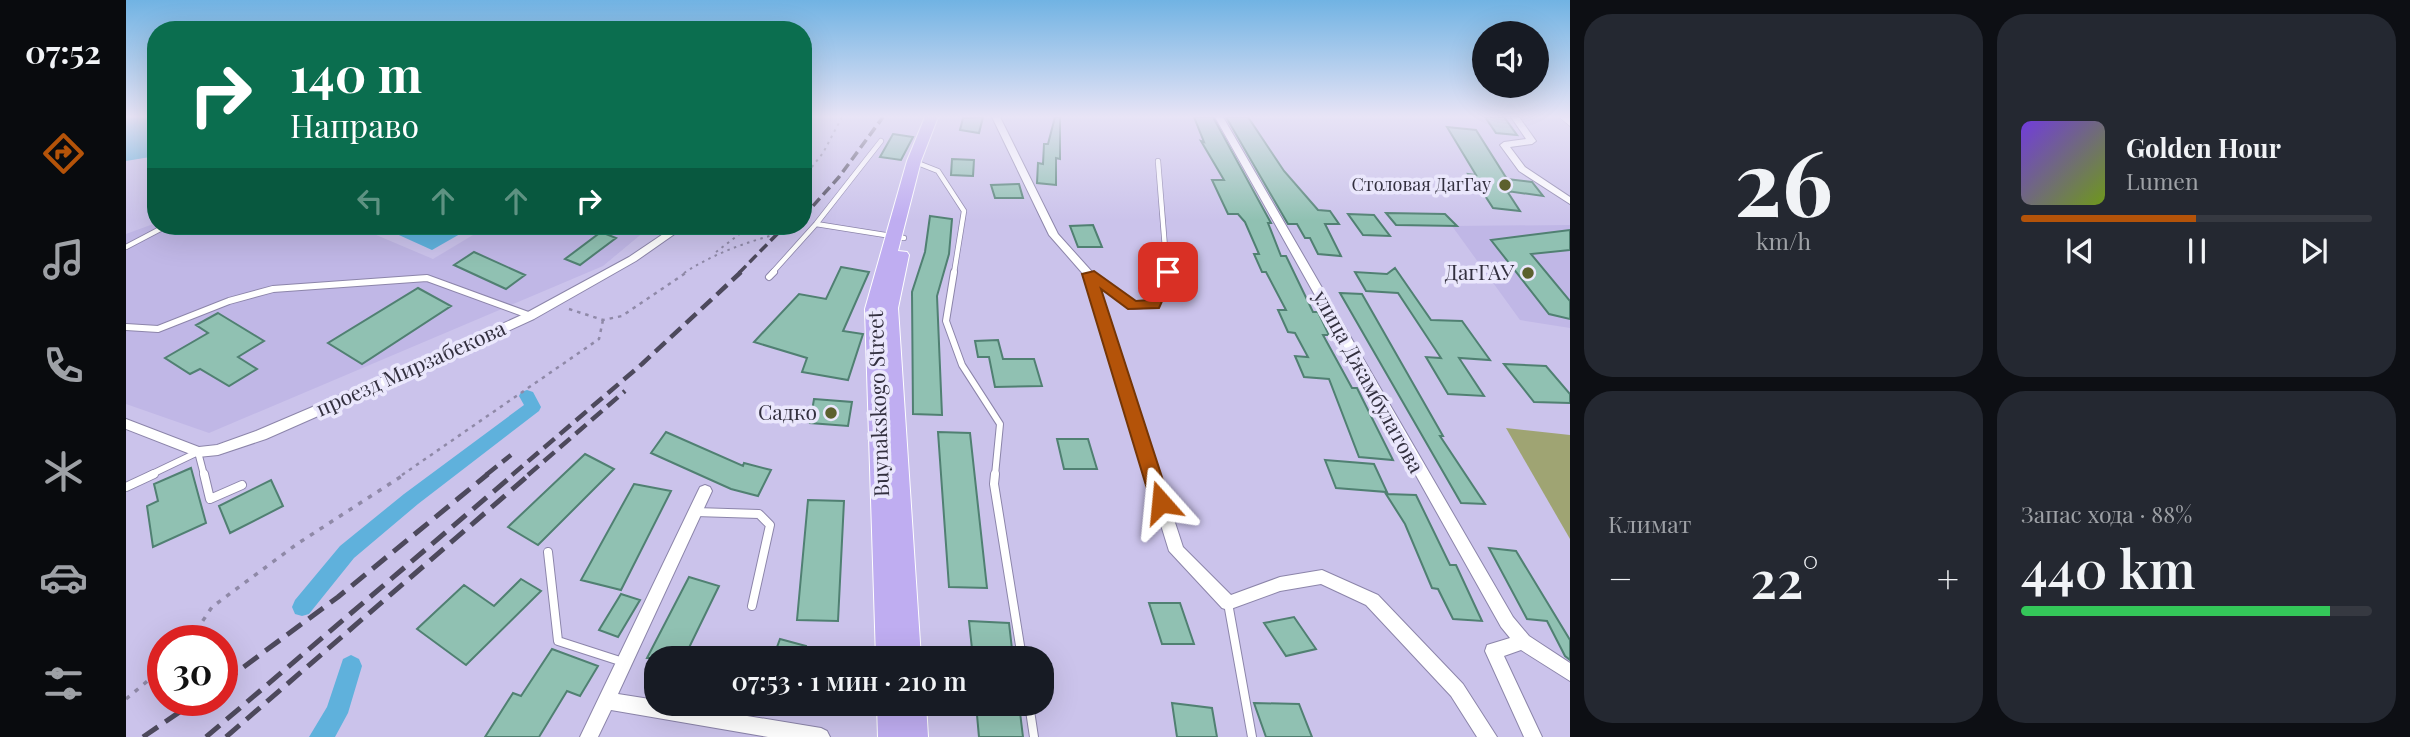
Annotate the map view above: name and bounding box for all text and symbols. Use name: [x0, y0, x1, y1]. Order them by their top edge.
map controls: [1472, 21, 1549, 98]
button: sound: [1472, 21, 1549, 98]
text: 07:52: [25, 29, 101, 72]
text: 140 m: [290, 40, 422, 105]
icon: right: [175, 49, 266, 140]
text: Направо: [290, 103, 419, 146]
text: 26: [1734, 119, 1833, 240]
icon: directions: [39, 129, 88, 178]
text: Golden Hour: [2126, 130, 2281, 165]
text: Lumen: [2126, 165, 2199, 196]
place label: Столовая ДагГау: [1351, 172, 1491, 196]
marker: Столовая ДагГау: [1497, 177, 1513, 193]
icon: left: [351, 182, 389, 220]
icon: ahead: [424, 182, 462, 220]
icon: ahead: [497, 182, 535, 220]
icon: right: [570, 182, 608, 220]
text: km/h: [1756, 225, 1811, 256]
icon: previous: [2061, 232, 2099, 270]
icon: pause: [2178, 232, 2216, 270]
icon: next: [2295, 232, 2333, 270]
icon: music: [39, 235, 88, 284]
pin: [1138, 242, 1198, 302]
icon: arrive: [1149, 253, 1187, 291]
place label: ДагГАУ: [1445, 257, 1514, 285]
marker: ДагГАУ: [1520, 265, 1536, 281]
street label: улица Джамбулатова: [1307, 284, 1432, 478]
street label: Buynakskogo Street: [860, 310, 894, 498]
street label: проезд Мирзабекова: [311, 313, 510, 422]
icon: phone: [39, 341, 88, 390]
place label: Садко: [758, 397, 817, 425]
marker: Садко: [823, 405, 839, 421]
icon: climate: [39, 447, 88, 496]
position arrow: [1124, 465, 1198, 539]
text: Запас хода · 88%: [2021, 498, 2192, 529]
text: Климат: [1608, 508, 1691, 539]
text: 440 km: [2021, 533, 2196, 602]
text: 22°: [1751, 543, 1819, 612]
text: −: [1608, 552, 1633, 603]
text: +: [1937, 552, 1959, 603]
icon: car: [39, 553, 88, 602]
speed limit sign: 30: [147, 625, 238, 716]
icon: filters: [39, 659, 88, 708]
text: 07:53 · 1 мин · 210 m: [731, 663, 967, 698]

